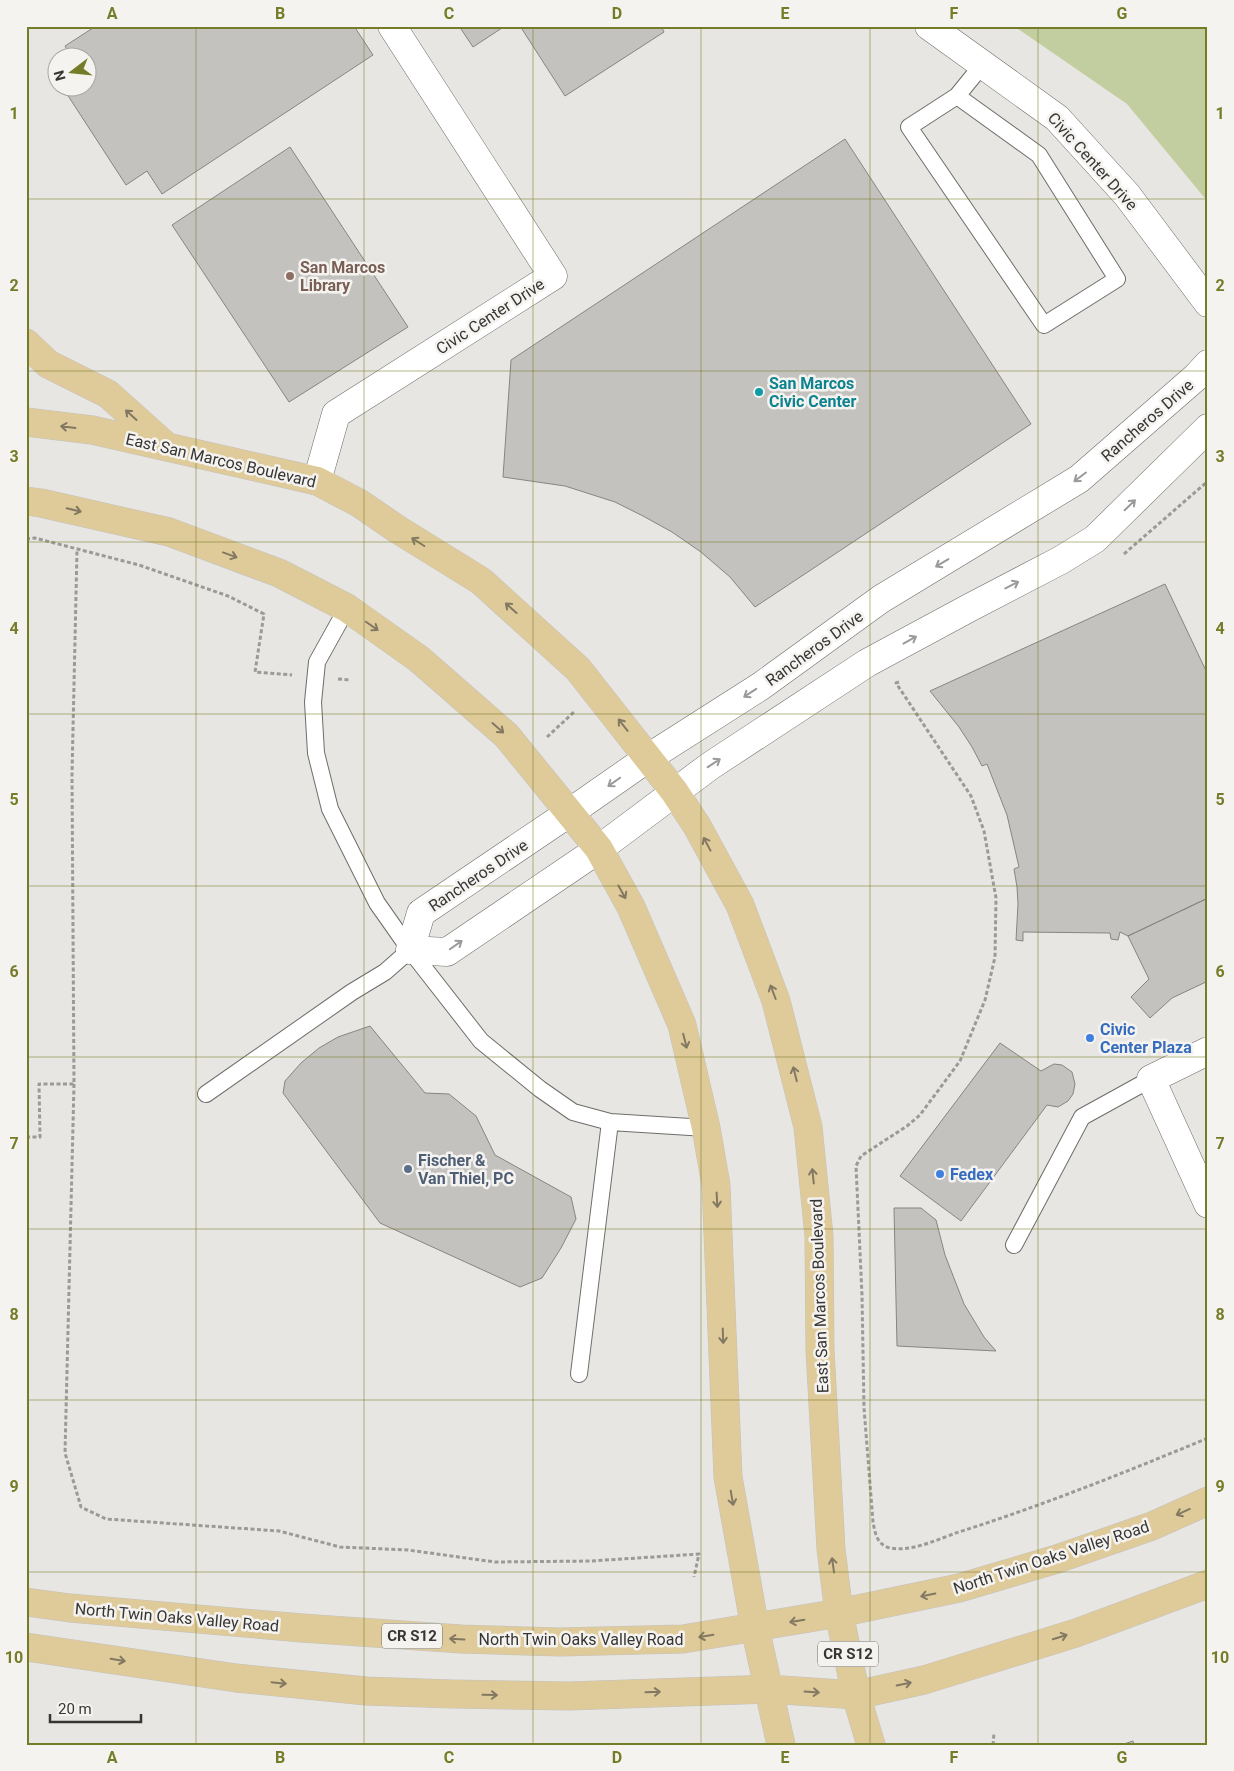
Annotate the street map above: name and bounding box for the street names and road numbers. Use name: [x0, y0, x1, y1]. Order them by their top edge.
street label: Civic Center Drive: [1044, 109, 1142, 214]
street label: Civic Center Drive: [433, 274, 548, 358]
street label: Rancheros Drive: [1097, 375, 1197, 465]
street label: East San Marcos Boulevard: [124, 429, 318, 492]
street label: Rancheros Drive: [762, 607, 867, 690]
street label: Rancheros Drive: [425, 835, 532, 916]
street label: East San Marcos Boulevard: [807, 1198, 832, 1394]
street label: North Twin Oaks Valley Road: [951, 1517, 1152, 1598]
street label: North Twin Oaks Valley Road: [74, 1599, 280, 1636]
road number: CR S12: [382, 1624, 442, 1648]
street label: North Twin Oaks Valley Road: [479, 1630, 683, 1649]
road number: CR S12: [818, 1642, 878, 1666]

